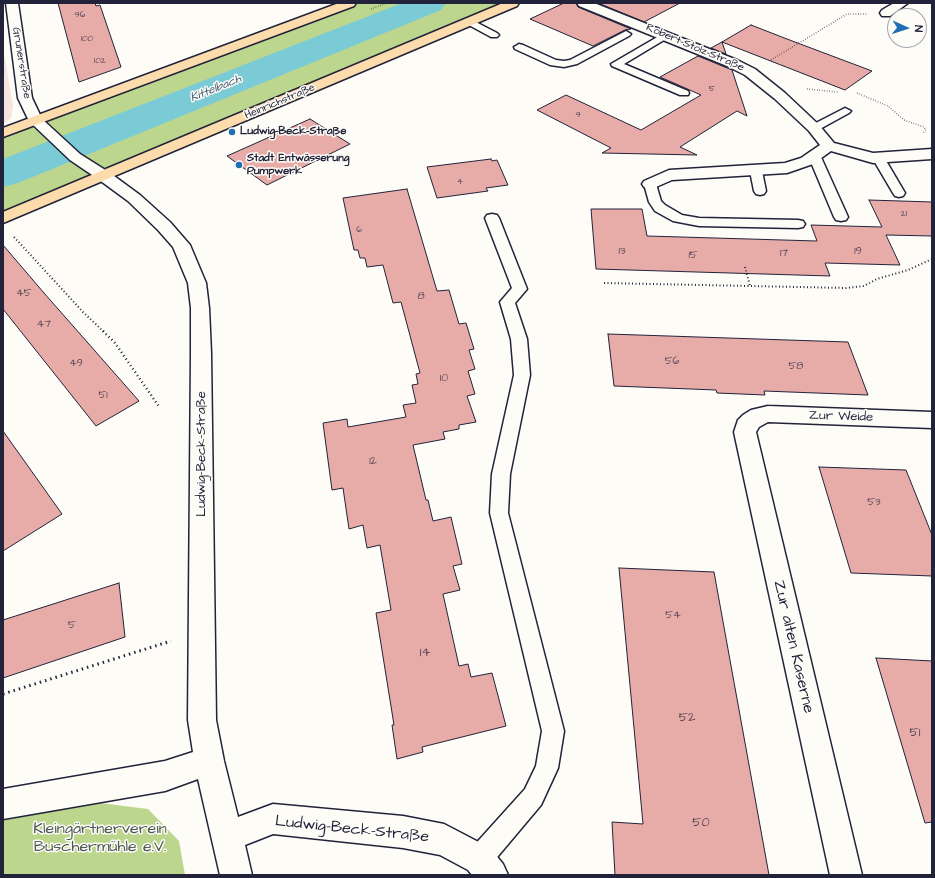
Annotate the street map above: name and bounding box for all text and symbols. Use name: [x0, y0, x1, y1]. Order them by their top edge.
north arrow: [887, 8, 927, 48]
house number: 96: [75, 10, 85, 20]
street label: Robert-Stolz-Straße: [644, 21, 746, 75]
text: N: [911, 25, 926, 32]
street label: Grunerstraße: [9, 26, 33, 100]
house number: 100: [81, 34, 93, 44]
house number: 102: [94, 56, 106, 66]
water label: Kittelbach: [188, 72, 244, 106]
street label: Heinrichstraße: [243, 81, 317, 123]
house number: 5: [709, 84, 715, 94]
house number: 9: [575, 110, 581, 120]
place label: Ludwig-Beck-Straße: [240, 125, 346, 139]
marker: Ludwig-Beck-Straße: [227, 127, 237, 137]
place label: Stadt Entwässerung Pumpwerk: [247, 152, 349, 178]
marker: Stadt Entwässerung Pumpwerk: [234, 160, 244, 170]
house number: 4: [457, 177, 463, 187]
house number: 21: [901, 209, 907, 219]
house number: 6: [356, 225, 362, 235]
house number: 13: [618, 245, 626, 259]
house number: 19: [854, 245, 862, 259]
house number: 17: [780, 247, 788, 261]
house number: 15: [688, 249, 698, 263]
house number: 45: [16, 287, 32, 301]
house number: 8: [417, 290, 425, 304]
house number: 47: [37, 318, 51, 332]
house number: 56: [665, 355, 679, 369]
house number: 49: [69, 357, 83, 371]
house number: 58: [789, 360, 803, 374]
house number: 10: [440, 372, 448, 386]
house number: 51: [98, 389, 108, 403]
street label: Ludwig-Beck-Straße: [194, 391, 210, 517]
street label: Zur Weide: [809, 408, 873, 426]
house number: 12: [369, 455, 377, 469]
house number: 53: [867, 496, 881, 510]
street label: Zur alten Kaserne: [768, 579, 818, 715]
house number: 54: [665, 609, 681, 623]
house number: 5: [68, 619, 76, 633]
house number: 14: [420, 645, 430, 661]
house number: 52: [679, 710, 695, 726]
house number: 51: [910, 725, 920, 741]
street label: Ludwig-Beck-Straße: [274, 812, 430, 848]
house number: 50: [692, 815, 710, 831]
park label: Kleingärtnerverein Buschermühle e.V.: [33, 820, 167, 858]

